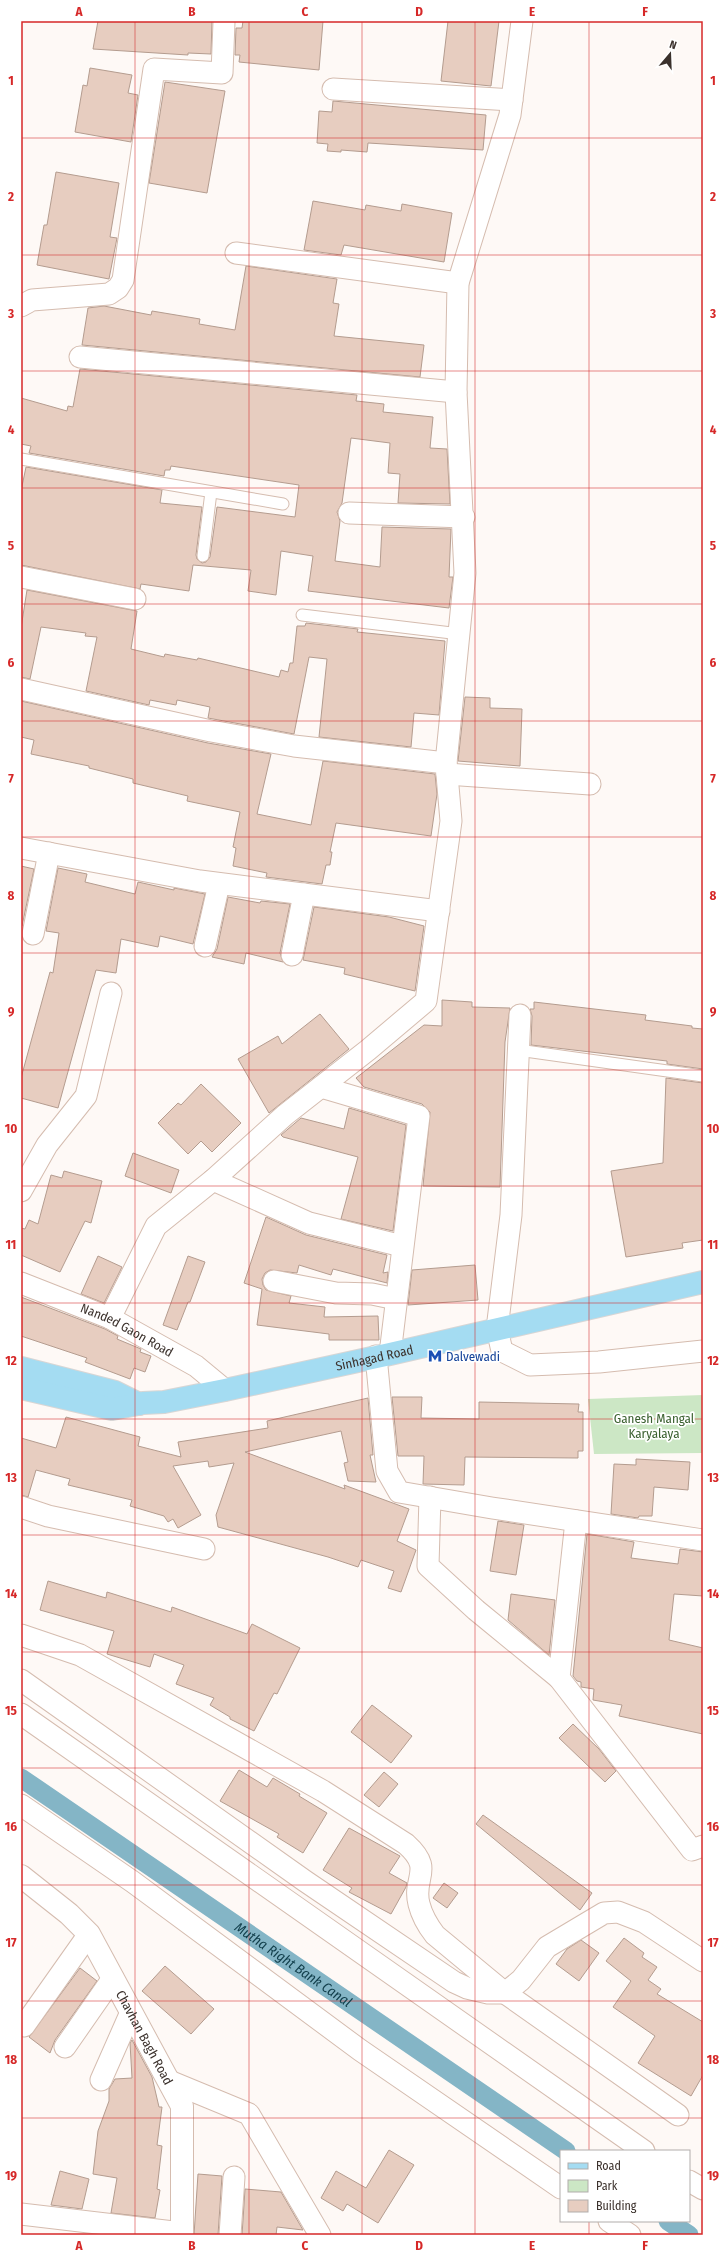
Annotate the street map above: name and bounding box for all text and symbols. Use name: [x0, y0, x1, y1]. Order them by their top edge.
text: A: [74, 4, 83, 19]
text: B: [188, 4, 196, 19]
text: C: [302, 4, 309, 19]
text: D: [415, 4, 423, 19]
text: E: [529, 4, 535, 19]
text: F: [642, 4, 648, 19]
north arrow: [650, 34, 690, 74]
text: N: [668, 38, 678, 52]
text: 1: [8, 73, 14, 88]
text: 1: [710, 73, 716, 88]
text: 2: [7, 189, 14, 204]
text: 2: [709, 189, 716, 204]
text: 3: [7, 306, 14, 321]
text: 3: [709, 306, 716, 321]
text: 4: [8, 422, 15, 437]
text: 4: [710, 422, 717, 437]
text: 5: [8, 538, 14, 553]
text: 5: [710, 538, 716, 553]
text: 6: [8, 655, 15, 670]
text: 6: [710, 655, 717, 670]
text: 7: [8, 771, 14, 786]
text: 7: [710, 771, 716, 786]
text: 8: [8, 888, 15, 903]
text: 8: [710, 888, 717, 903]
text: 9: [8, 1004, 15, 1019]
text: 9: [710, 1004, 717, 1019]
text: 10: [5, 1121, 17, 1136]
text: 10: [707, 1121, 719, 1136]
text: 11: [6, 1237, 16, 1252]
text: 11: [708, 1237, 718, 1252]
street label: Nanded Gaon Road: [79, 1300, 176, 1359]
street label: Sinhagad Road: [334, 1341, 415, 1373]
metro station icon: Dalvewadi: [427, 1348, 443, 1364]
place label: Dalvewadi: [446, 1349, 500, 1364]
text: 12: [5, 1353, 17, 1368]
text: 12: [707, 1353, 719, 1368]
park label: Ganesh Mangal Karyalaya: [614, 1411, 695, 1441]
text: 13: [5, 1470, 17, 1485]
text: 13: [707, 1470, 719, 1485]
text: 14: [5, 1586, 17, 1601]
text: 14: [707, 1586, 719, 1601]
text: 15: [5, 1703, 17, 1718]
text: 15: [707, 1703, 719, 1718]
text: 16: [5, 1819, 17, 1834]
text: 16: [707, 1819, 719, 1834]
water label: Mutha Right Bank Canal: [232, 1918, 355, 2011]
text: 17: [5, 1935, 17, 1950]
text: 17: [707, 1935, 719, 1950]
street label: Chavhan Bagh Road: [113, 1988, 176, 2087]
text: 18: [5, 2052, 17, 2067]
text: 18: [707, 2052, 719, 2067]
legend: [560, 2150, 690, 2222]
text: Road: [596, 2159, 621, 2173]
text: 19: [5, 2168, 17, 2183]
text: 19: [707, 2168, 719, 2183]
text: Park: [596, 2179, 618, 2193]
text: Building: [596, 2199, 637, 2213]
text: A: [74, 2238, 83, 2253]
text: B: [188, 2238, 196, 2253]
text: C: [302, 2238, 309, 2253]
text: D: [415, 2238, 423, 2253]
text: E: [529, 2238, 535, 2253]
text: F: [642, 2238, 648, 2253]

